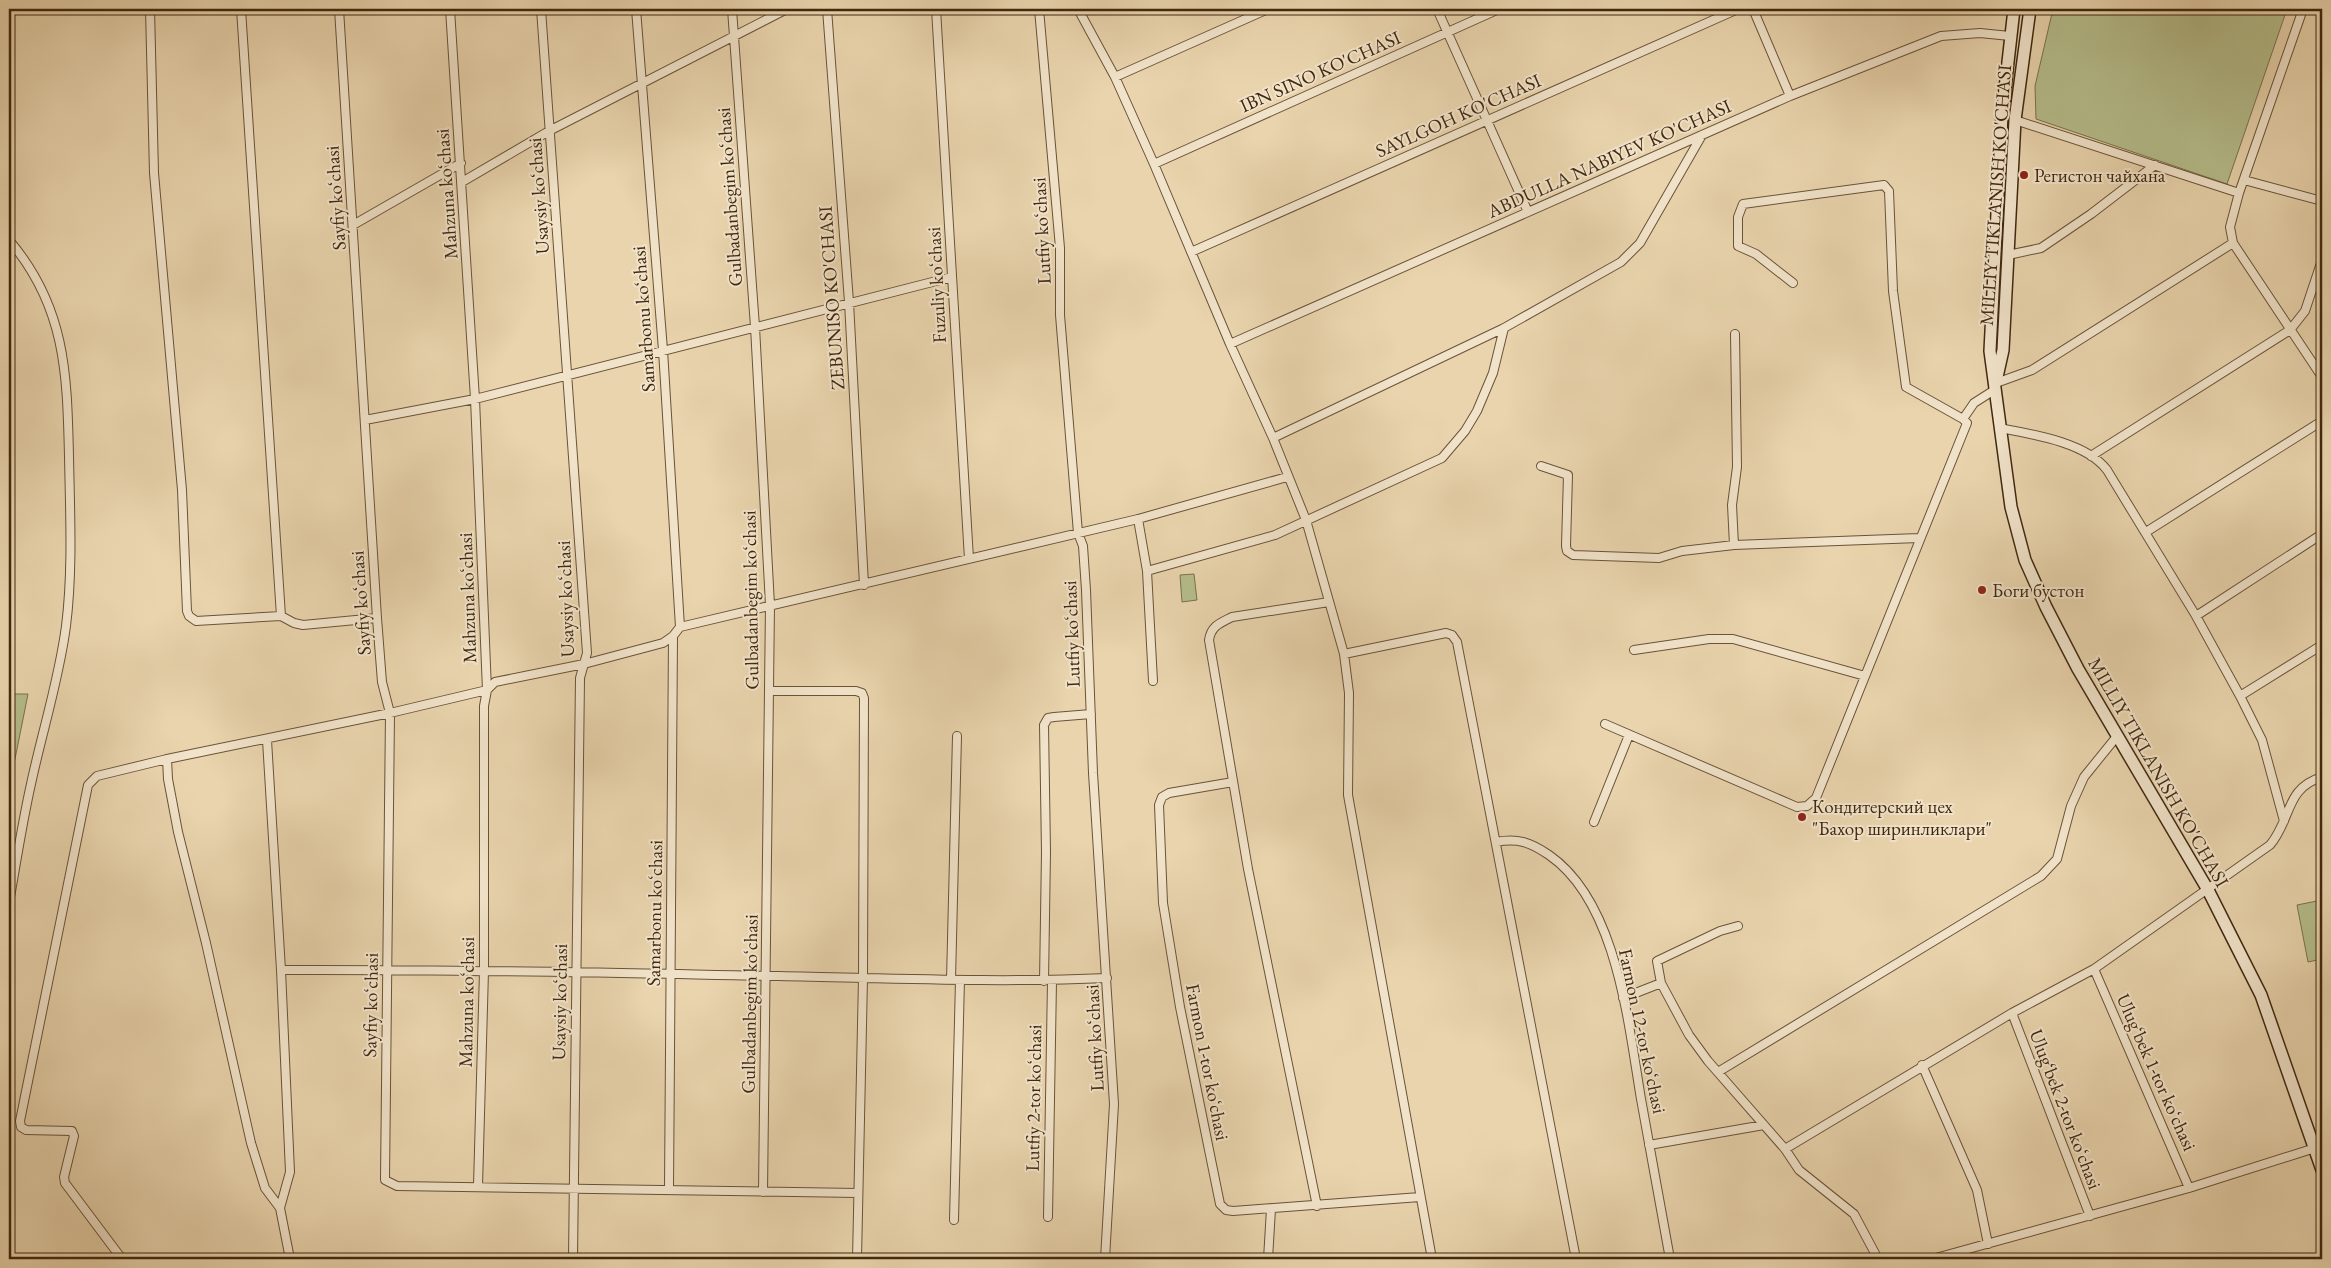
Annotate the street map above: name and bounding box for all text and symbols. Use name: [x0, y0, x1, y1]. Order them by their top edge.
street label: IBN SINO KO'CHASI: [1236, 25, 1405, 118]
street label: MILLIY TIKLANISH KO'CHASI: [1974, 63, 2017, 326]
street label: SAYLGOH KO'CHASI: [1371, 67, 1545, 163]
street label: ABDULLA NABIYEV KO'CHASI: [1482, 93, 1736, 224]
street label: Gulbadanbegim koʻchasi: [711, 106, 748, 287]
street label: Mahzuna koʻchasi: [429, 128, 464, 260]
street label: Usaysiy koʻchasi: [522, 136, 555, 255]
street label: Sayfiy koʻchasi: [319, 145, 352, 251]
place label: Регистон чайхана: [2034, 163, 2166, 188]
marker: Регистон чайхана: [2018, 169, 2030, 181]
street label: Lutfiy koʻchasi: [1026, 177, 1057, 285]
street label: ZEBUNISO KO'CHASI: [813, 205, 850, 391]
street label: Fuzuliy koʻchasi: [921, 226, 952, 344]
street label: Samarbonu koʻchasi: [626, 245, 661, 393]
street label: Gulbadanbegim koʻchasi: [736, 510, 765, 690]
street label: Mahzuna koʻchasi: [453, 532, 482, 664]
street label: Usaysiy koʻchasi: [551, 540, 580, 658]
street label: Sayfiy koʻchasi: [344, 550, 377, 656]
place label: Боги бустон: [1992, 578, 2084, 603]
street label: Lutfiy koʻchasi: [1057, 580, 1086, 688]
marker: Боги бустон: [1976, 584, 1988, 596]
street label: MILLIY TIKLANISH KO'CHASI: [2082, 653, 2235, 892]
place label: Кондитерский цех "Бахор ширинликлари": [1812, 794, 1992, 841]
marker: Кондитерский цех "Бахор ширинликлари": [1796, 811, 1808, 823]
street label: Samarbonu koʻchasi: [641, 839, 668, 986]
street label: Gulbadanbegim koʻchasi: [735, 914, 764, 1094]
street label: Mahzuna koʻchasi: [453, 936, 480, 1068]
street label: Usaysiy koʻchasi: [546, 943, 573, 1061]
street label: Farmon 12-tor koʻchasi: [1613, 946, 1672, 1116]
street label: Sayfiy koʻchasi: [357, 952, 384, 1057]
street label: Farmon 1-tor koʻchasi: [1180, 982, 1235, 1143]
street label: Lutfiy koʻchasi: [1079, 984, 1110, 1092]
street label: Ulug‘bek 1-tor koʻchasi: [2111, 990, 2203, 1155]
street label: Lutfiy 2-tor koʻchasi: [1020, 1024, 1047, 1172]
street label: Ulug‘bek 2-tor koʻchasi: [2024, 1026, 2108, 1193]

